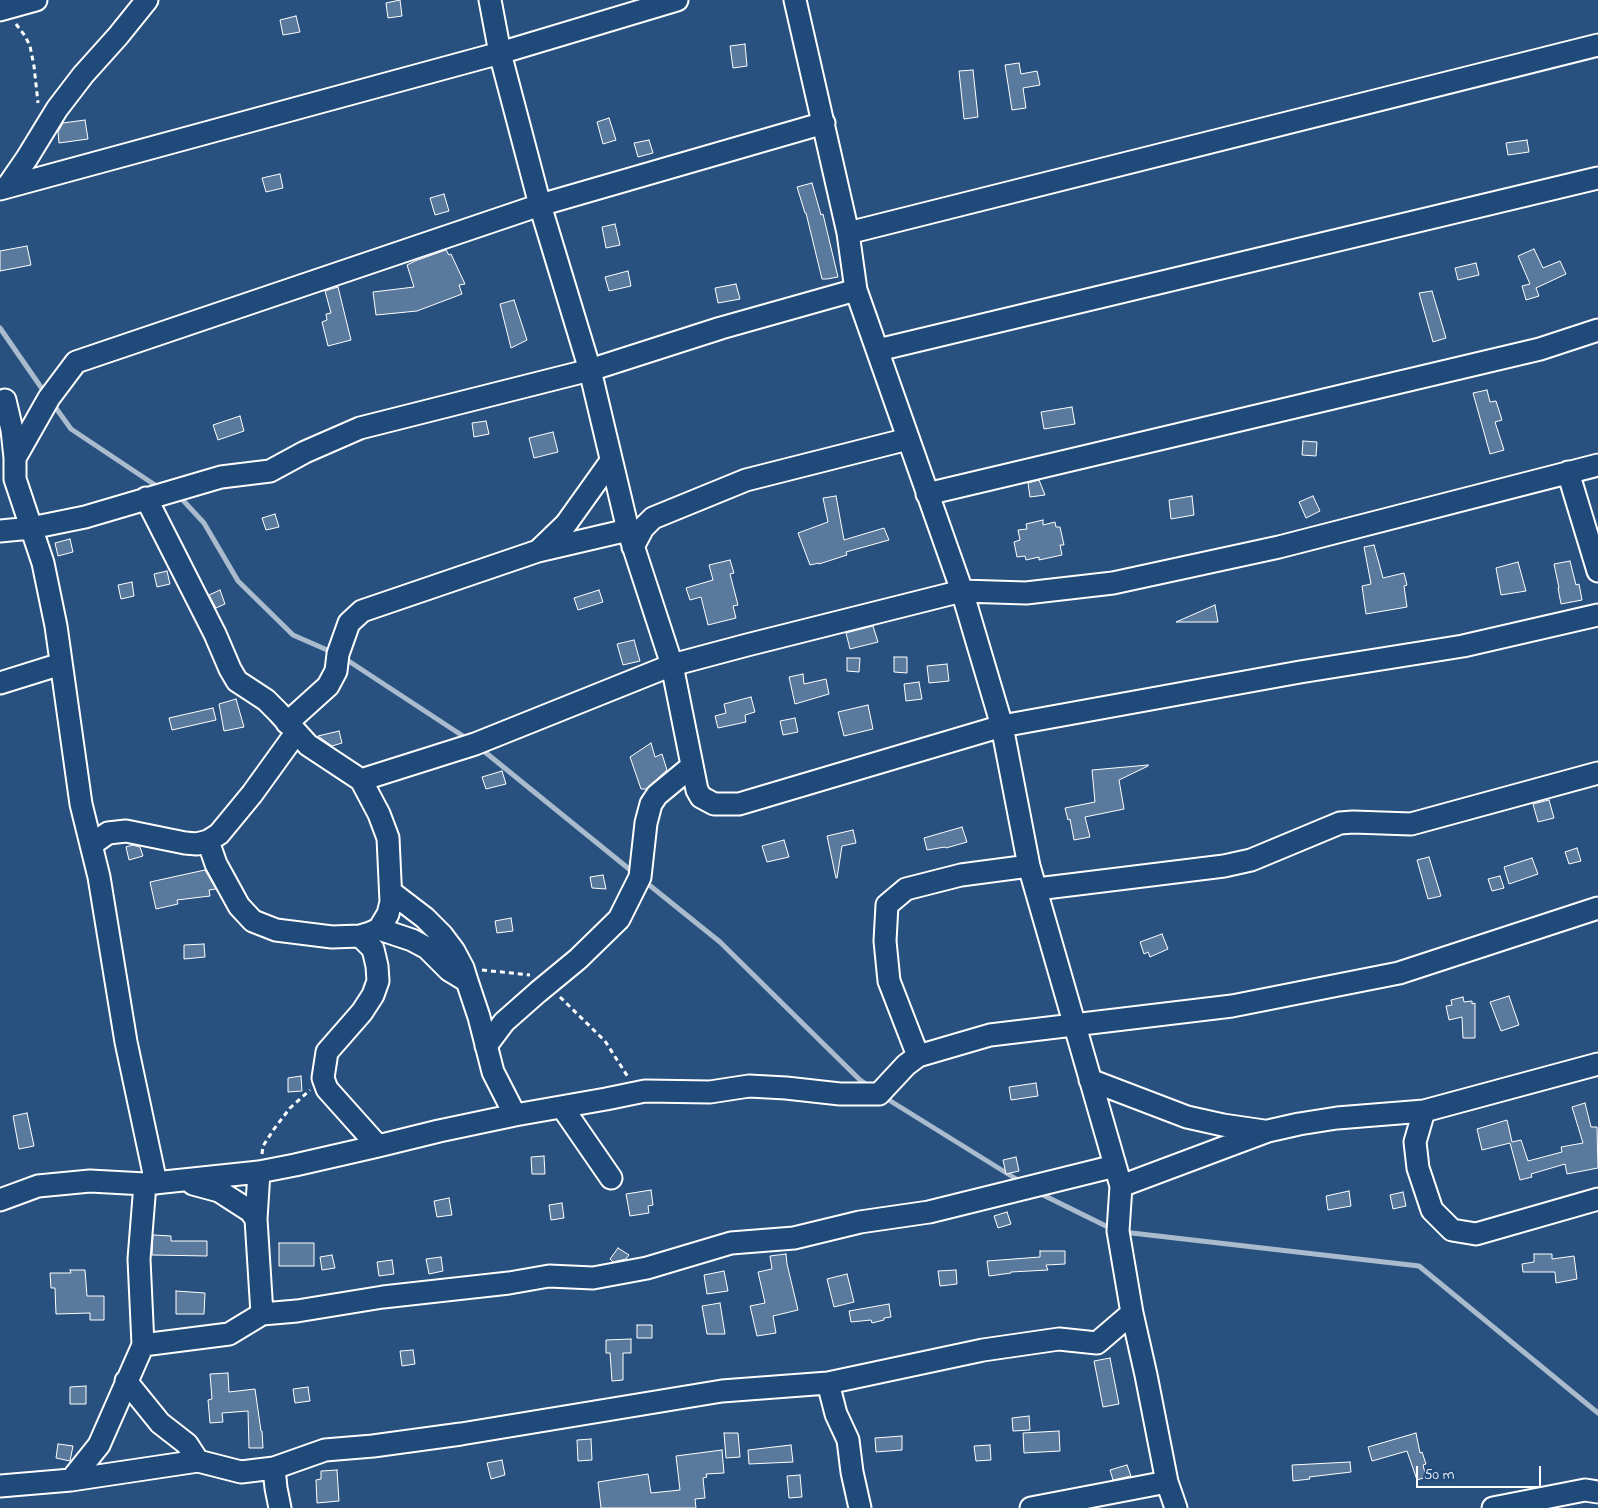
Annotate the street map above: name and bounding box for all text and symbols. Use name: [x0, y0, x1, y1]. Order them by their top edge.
scale bar: [1418, 1456, 1543, 1488]
text: 50 m: [1424, 1464, 1454, 1486]

